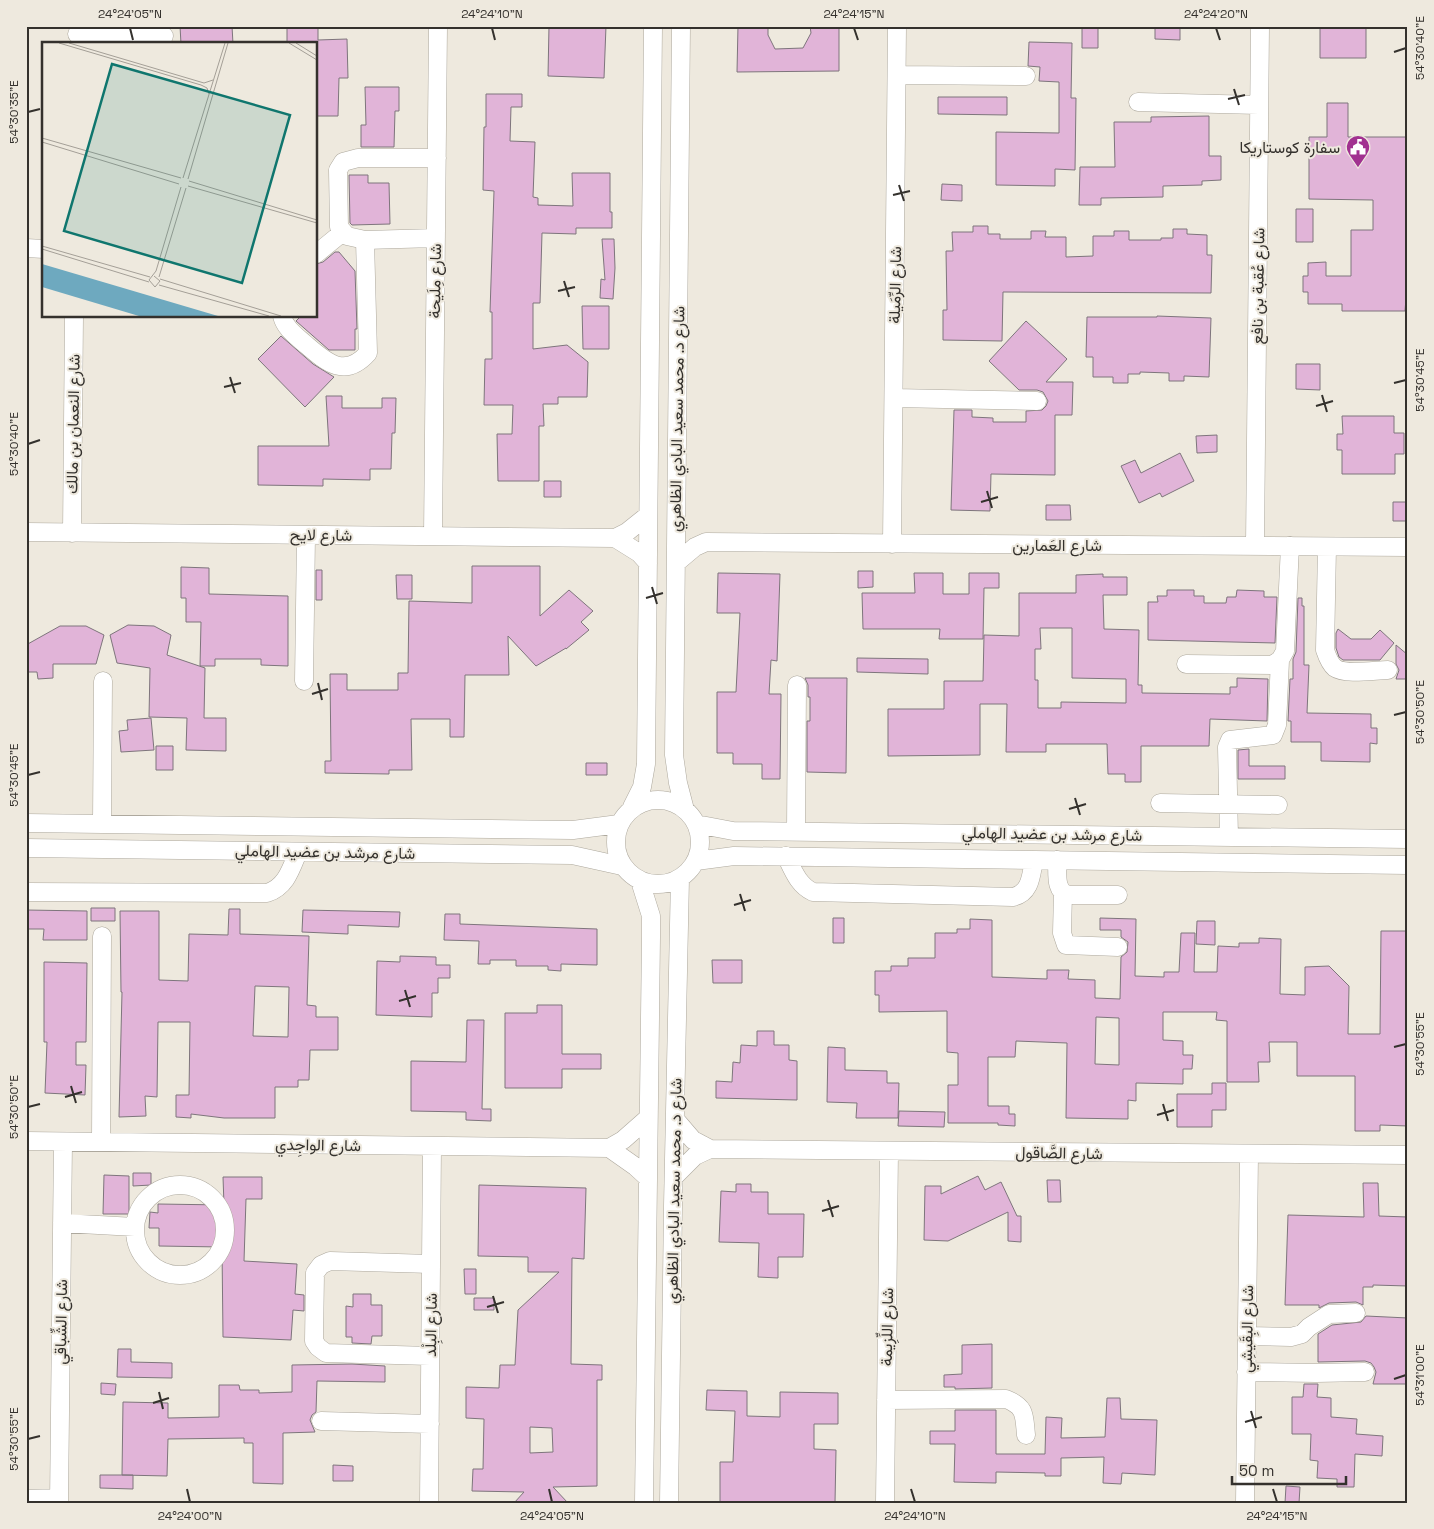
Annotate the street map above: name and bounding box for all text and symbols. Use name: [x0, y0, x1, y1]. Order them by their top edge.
text: 24°24'05"N: [98, 6, 162, 22]
text: 24°24'10"N: [461, 6, 523, 22]
text: 24°24'15"N: [823, 6, 885, 22]
text: 24°24'20"N: [1184, 6, 1248, 22]
text: 54°30'40"E: [1412, 16, 1428, 80]
inset map: [42, 42, 318, 318]
text: 54°30'35"E: [6, 80, 22, 144]
public building icon: سفارة كوستاريكا: [1345, 134, 1371, 168]
place label: سفارة كوستاريكا: [1239, 137, 1340, 158]
street label: شارع عُقبة بن نافع: [1246, 228, 1271, 344]
street label: شارع مِلَيحة: [424, 243, 447, 319]
street label: شارع الرِّمَيلة: [884, 246, 907, 324]
street label: شارع د. محمد سعيد البادي الظاهري: [665, 306, 692, 532]
text: 54°30'45"E: [1412, 348, 1428, 412]
street label: شارع النعمان بن مالك: [61, 354, 86, 494]
text: 54°30'40"E: [6, 412, 22, 476]
street label: شارع لايح: [290, 524, 352, 547]
street label: شارع العَمارين: [1012, 535, 1102, 557]
text: 54°30'50"E: [1412, 680, 1428, 744]
text: 54°30'45"E: [6, 743, 22, 807]
street label: شارع مرشد بن عضيد الهاملي: [962, 822, 1142, 849]
street label: شارع مرشد بن عضيد الهاملي: [235, 840, 415, 867]
text: 54°30'55"E: [1412, 1012, 1428, 1076]
text: 54°30'50"E: [6, 1075, 22, 1139]
street label: شارع د. محمد سعيد البادي الظاهري: [662, 1078, 689, 1304]
street label: شارع الواجِدي: [275, 1134, 361, 1159]
street label: شارع الصَّاقول: [1015, 1142, 1103, 1165]
street label: شارع الشِّباقي: [49, 1279, 75, 1365]
street label: شارع البِقَيشِي: [1236, 1285, 1261, 1373]
street label: شارع اللِّزِيمة: [875, 1288, 900, 1366]
street label: شارع البِلْد: [420, 1293, 444, 1357]
text: 54°31'00"E: [1412, 1344, 1428, 1406]
text: 54°30'55"E: [6, 1407, 22, 1471]
scale bar: [1232, 1454, 1345, 1486]
text: 50 m: [1239, 1461, 1274, 1480]
text: 24°24'00"N: [158, 1508, 222, 1524]
text: 24°24'05"N: [520, 1508, 584, 1524]
text: 24°24'10"N: [884, 1508, 946, 1524]
text: 24°24'15"N: [1246, 1508, 1308, 1524]

